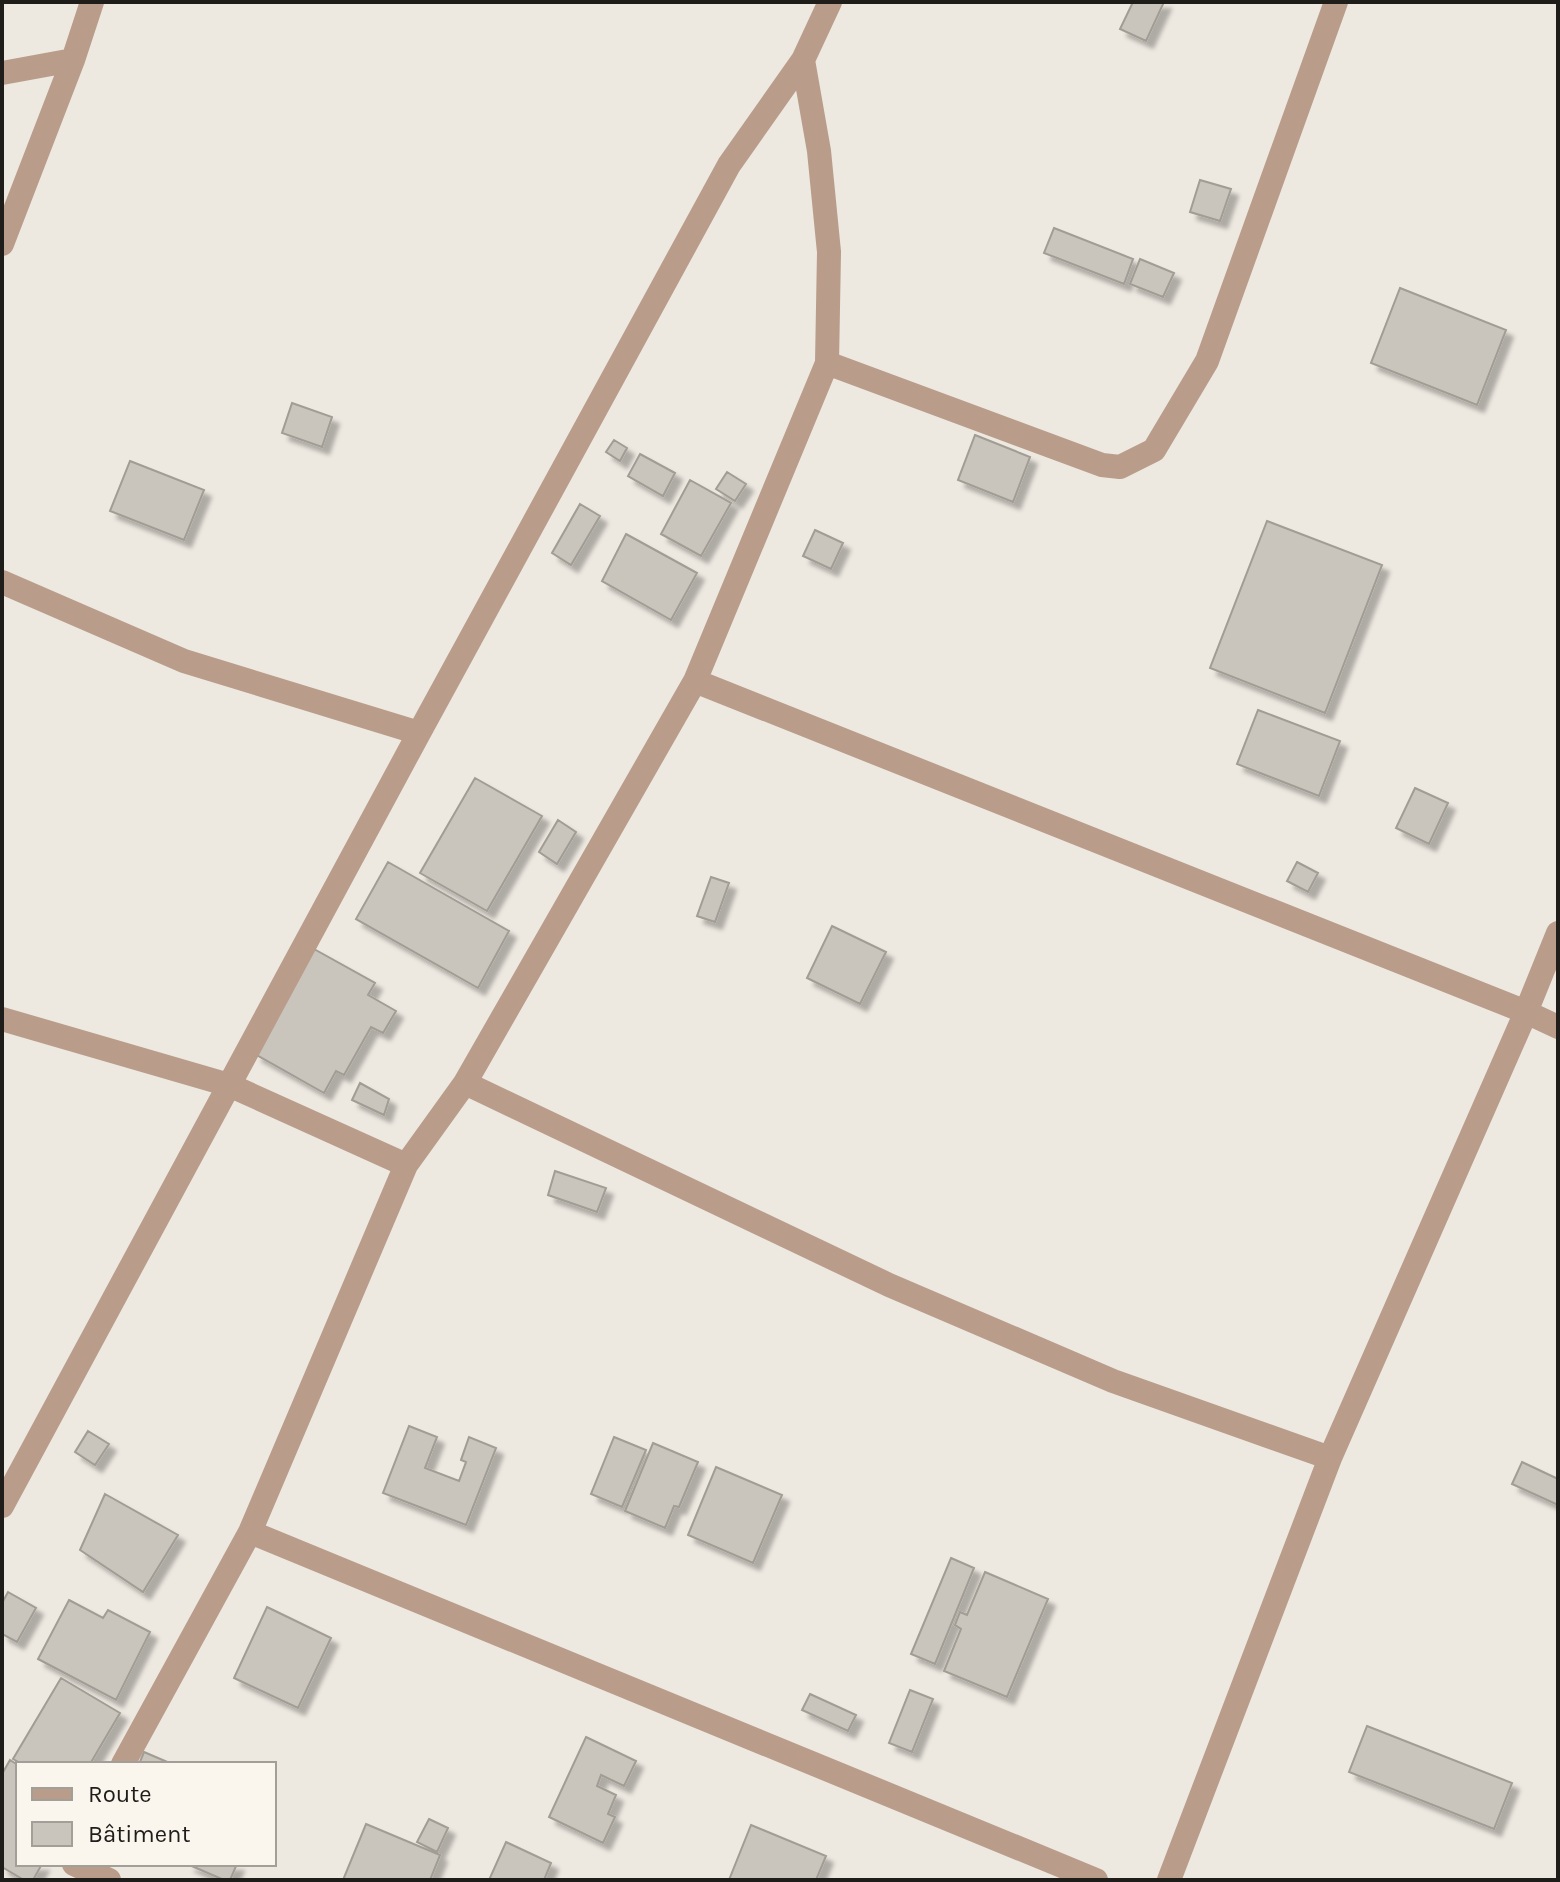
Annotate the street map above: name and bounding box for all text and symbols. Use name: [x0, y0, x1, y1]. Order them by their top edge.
legend: [16, 1762, 276, 1866]
text: Route: [88, 1780, 152, 1808]
text: Bâtiment: [88, 1820, 191, 1848]

